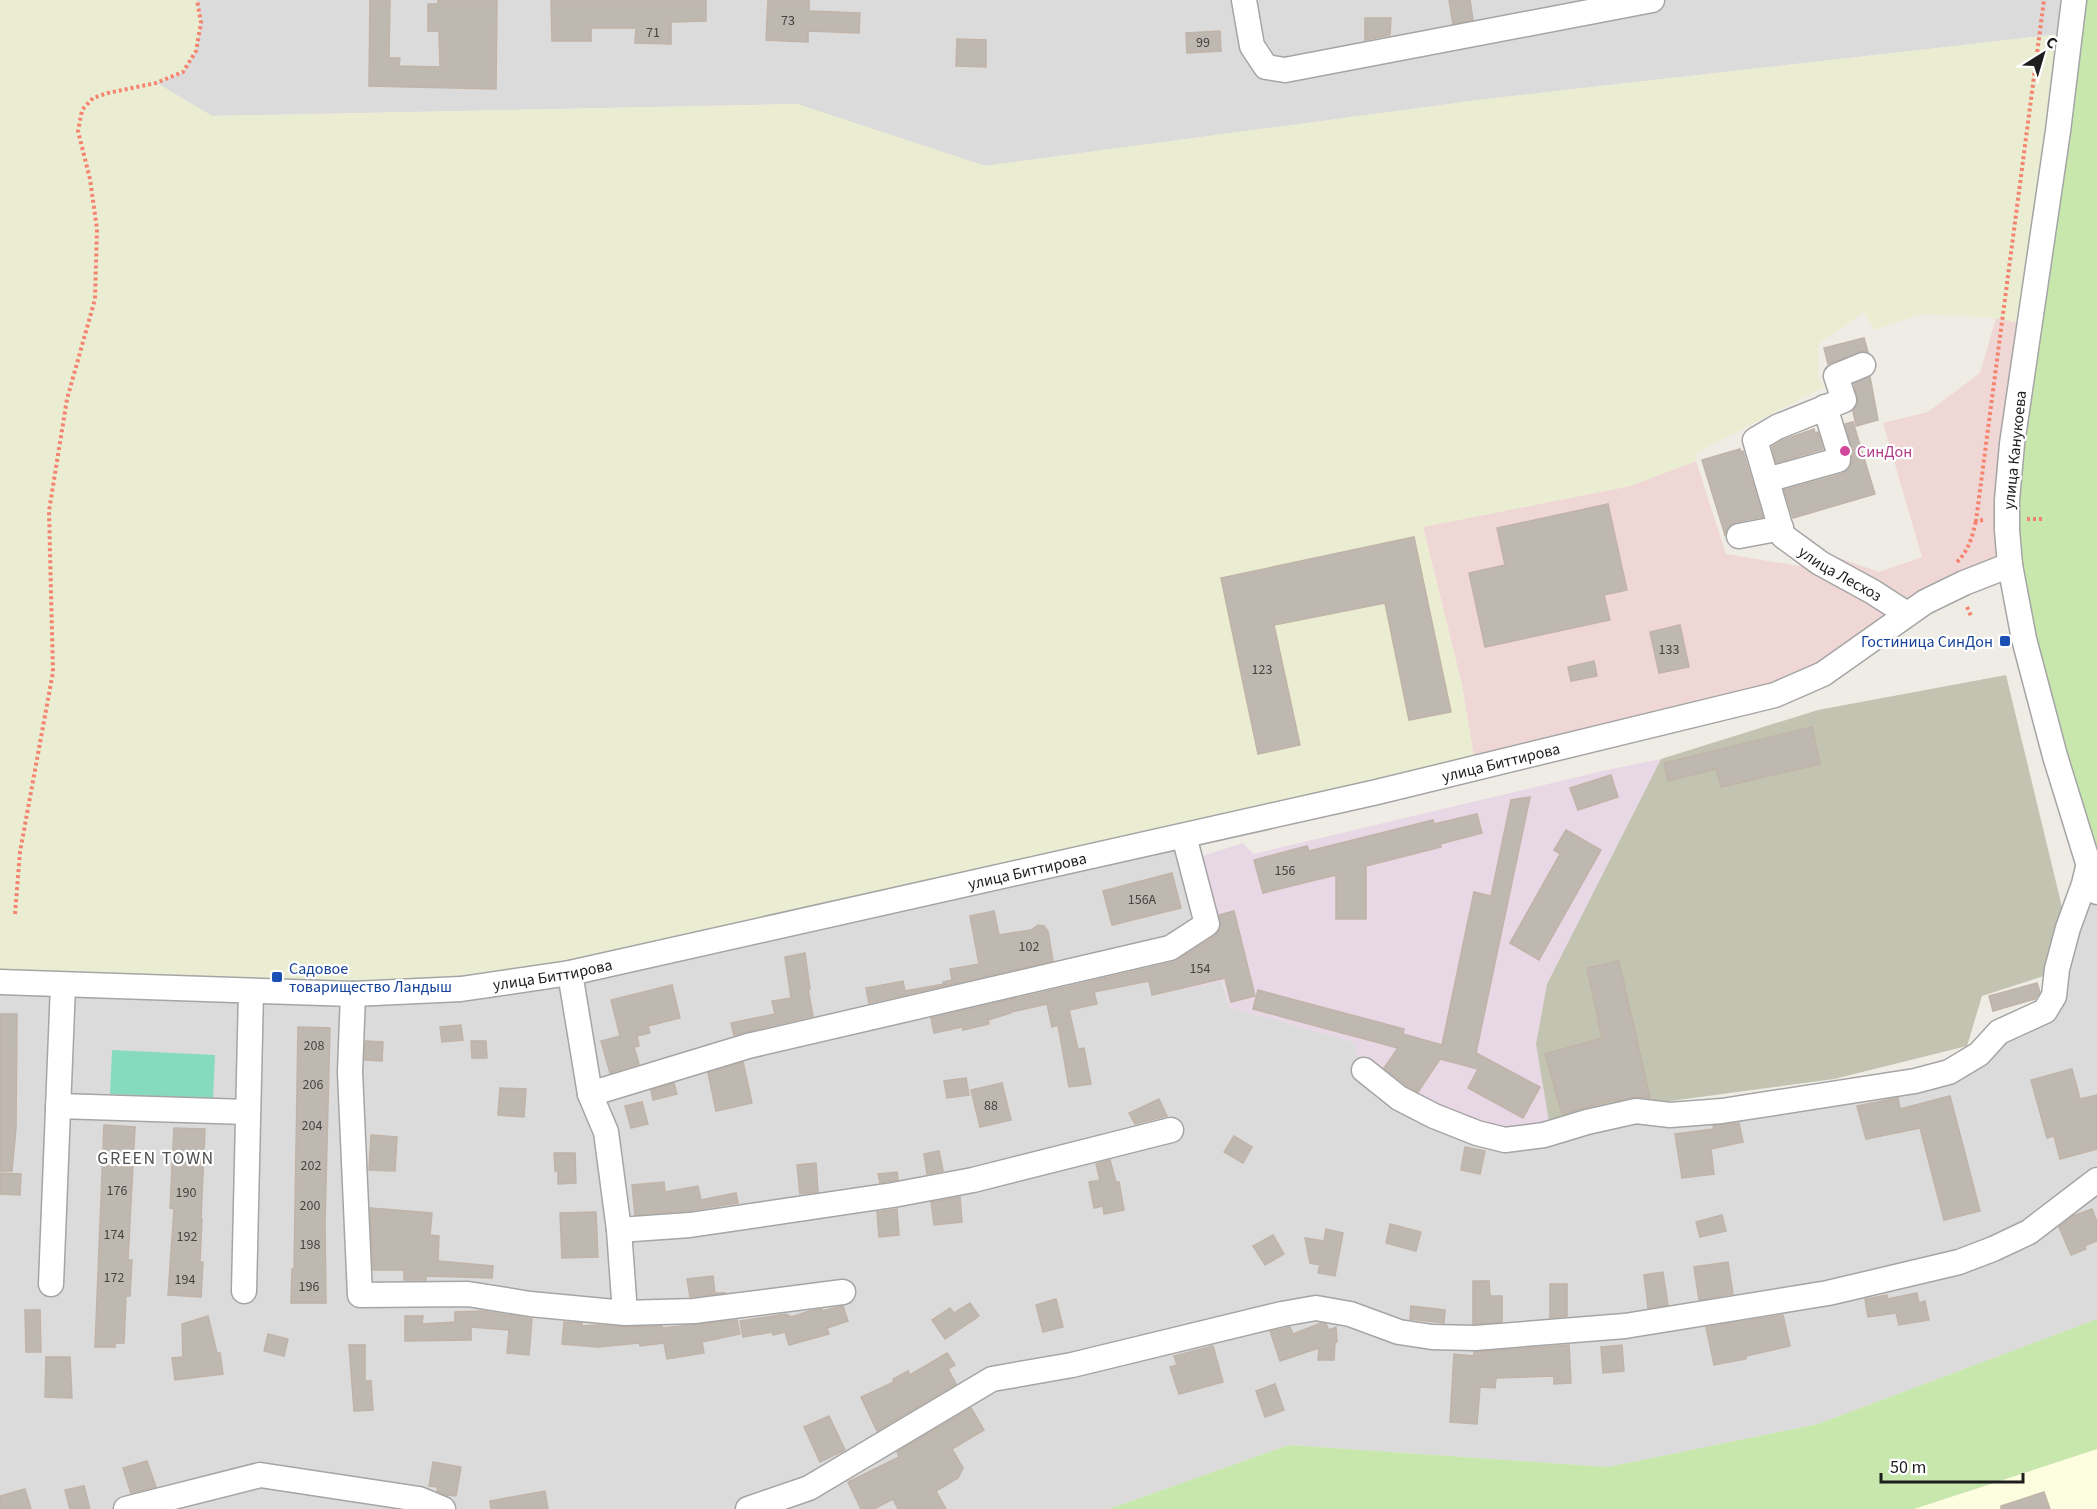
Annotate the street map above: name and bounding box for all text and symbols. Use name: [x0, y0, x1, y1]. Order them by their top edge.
house number: 73: [781, 11, 795, 31]
house number: 71: [646, 23, 660, 43]
north arrow: [2013, 24, 2073, 84]
text: С: [2041, 31, 2062, 54]
house number: 99: [1196, 33, 1210, 53]
street label: улица Канукоева: [1998, 390, 2032, 511]
place label: СинДон: [1857, 441, 1912, 463]
marker: СинДон: [1838, 444, 1852, 458]
street label: улица Лесхоз: [1794, 541, 1886, 607]
place label: Гостиница СинДон: [1861, 631, 1993, 653]
marker: Гостиница СинДон: [1998, 634, 2012, 648]
house number: 133: [1659, 640, 1679, 660]
house number: 123: [1252, 660, 1272, 680]
street label: улица Биттирова: [1440, 738, 1562, 788]
street label: улица Биттирова: [966, 847, 1089, 895]
house number: 156: [1275, 861, 1295, 881]
house number: 156А: [1128, 890, 1157, 910]
house number: 102: [1019, 937, 1039, 957]
street label: улица Биттирова: [491, 954, 614, 996]
place label: Садовое товарищество Ландыш: [289, 958, 452, 998]
house number: 154: [1190, 959, 1210, 979]
marker: Садовое товарищество Ландыш: [270, 970, 284, 984]
house number: 208: [304, 1036, 324, 1056]
house number: 206: [303, 1075, 323, 1095]
house number: 88: [984, 1096, 998, 1116]
house number: 204: [302, 1116, 322, 1136]
district label: GREEN TOWN: [97, 1146, 215, 1171]
house number: 202: [301, 1156, 321, 1176]
house number: 176: [107, 1181, 127, 1201]
house number: 190: [176, 1183, 196, 1203]
house number: 200: [300, 1196, 320, 1216]
house number: 174: [104, 1225, 124, 1245]
house number: 192: [177, 1227, 197, 1247]
house number: 198: [300, 1235, 320, 1255]
house number: 172: [104, 1268, 124, 1288]
house number: 194: [175, 1270, 195, 1290]
house number: 196: [299, 1277, 319, 1297]
scale bar: [1881, 1446, 2024, 1484]
text: 50 m: [1890, 1455, 1926, 1480]

